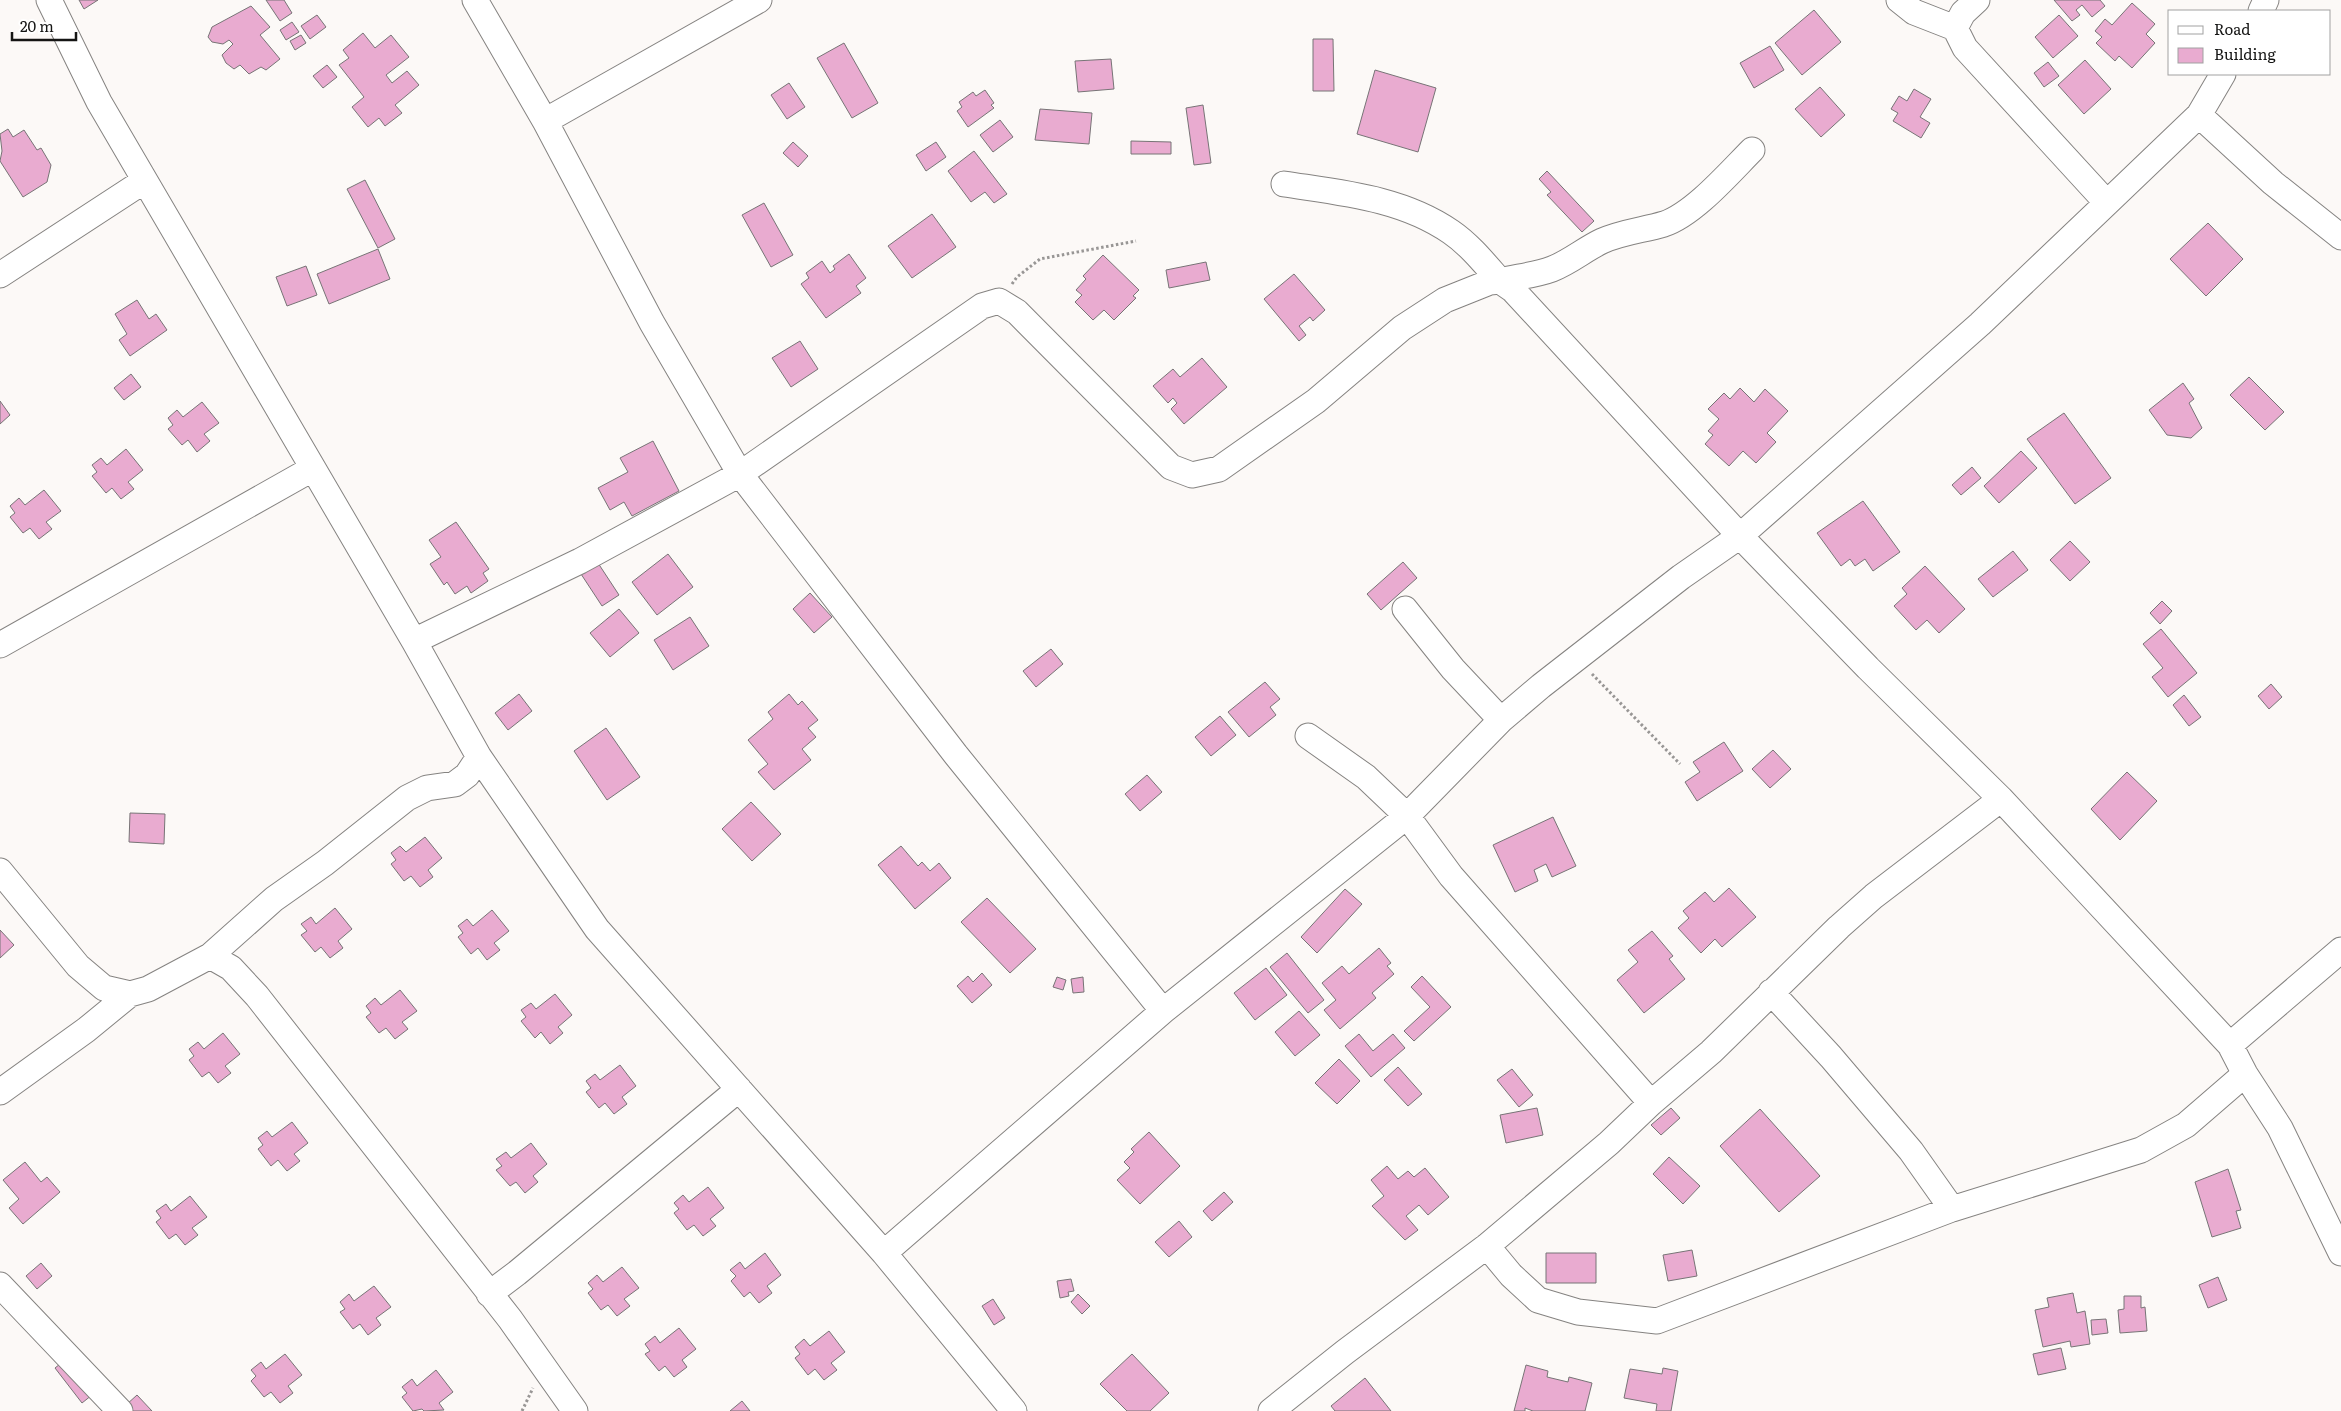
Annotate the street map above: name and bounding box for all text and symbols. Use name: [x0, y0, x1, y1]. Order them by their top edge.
scale bar: [12, 10, 76, 42]
legend: [2168, 10, 2331, 75]
text: 20 m: [20, 14, 54, 37]
text: Road: [2214, 17, 2250, 40]
text: Building: [2214, 42, 2276, 65]

